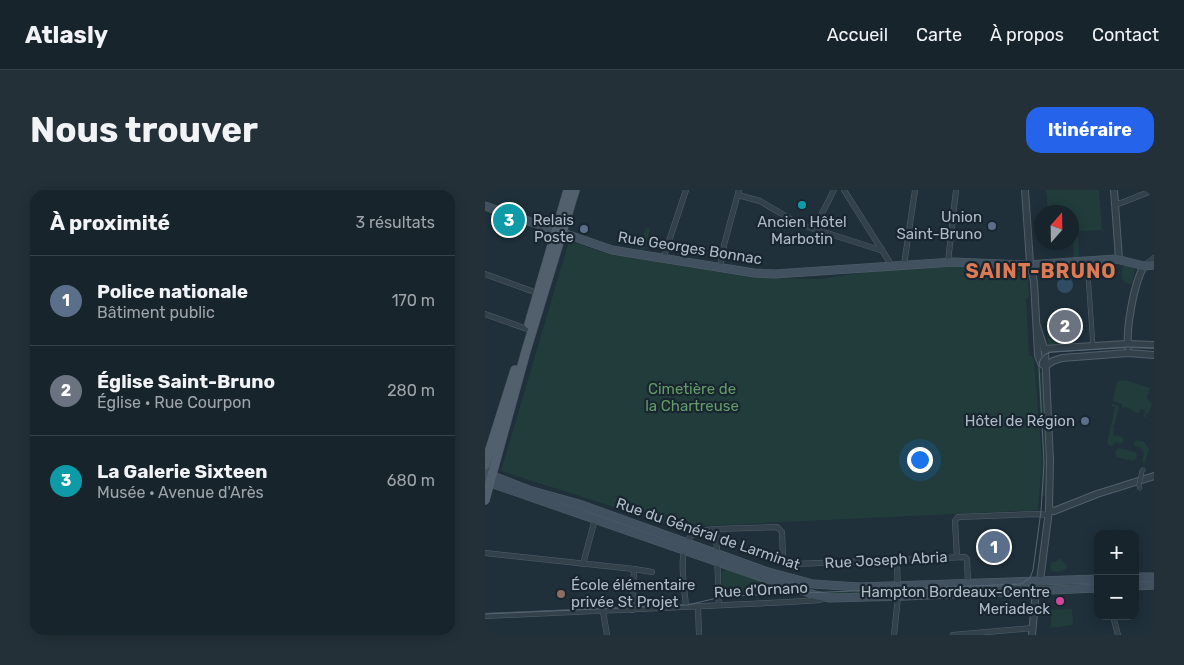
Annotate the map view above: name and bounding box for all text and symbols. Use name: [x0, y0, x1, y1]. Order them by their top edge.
text: Atlasly: [25, 21, 108, 49]
text: Accueil: [827, 24, 888, 46]
text: Carte: [916, 24, 962, 46]
text: À propos: [990, 24, 1064, 46]
text: Contact: [1092, 24, 1159, 46]
button: Itinéraire: [1026, 107, 1154, 153]
text: Nous trouver: [30, 109, 258, 151]
marker: Ancien Hôtel Marbotin: [796, 199, 808, 211]
pin: 3: [493, 201, 525, 239]
north arrow: [1034, 205, 1079, 250]
place label: Union Saint-Bruno: [896, 208, 982, 243]
text: À proximité: [50, 210, 170, 235]
place label: Relais Poste: [533, 211, 574, 246]
text: 3 résultats: [355, 213, 435, 232]
place label: Ancien Hôtel Marbotin: [757, 213, 847, 248]
marker: Union Saint-Bruno: [986, 220, 998, 232]
marker: Relais Poste: [578, 223, 590, 235]
street label: Rue Georges Bonnac: [617, 228, 763, 268]
district label: SAINT-BRUNO: [965, 259, 1117, 283]
text: Police nationale: [97, 280, 248, 303]
text: 1: [62, 291, 70, 310]
text: 170 m: [392, 291, 435, 310]
text: Bâtiment public: [97, 303, 215, 322]
pin: 2: [1049, 307, 1081, 345]
text: Église Saint-Bruno: [97, 370, 275, 393]
park label: Cimetière de la Chartreuse: [645, 380, 739, 415]
text: 2: [61, 381, 71, 400]
text: 280 m: [387, 381, 435, 400]
text: Église · Rue Courpon: [97, 393, 251, 412]
place label: Hôtel de Région: [965, 412, 1075, 430]
marker: Hôtel de Région: [1079, 415, 1091, 427]
your location: [907, 447, 933, 473]
text: La Galerie Sixteen: [97, 460, 267, 483]
text: 3: [61, 471, 71, 490]
text: 680 m: [387, 471, 435, 490]
text: Musée · Avenue d'Arès: [97, 483, 264, 502]
street label: Rue du Général de Larminat: [614, 494, 802, 574]
pin: 1: [978, 528, 1010, 566]
map controls: [1094, 530, 1139, 620]
button: +: [1094, 530, 1139, 575]
street label: Rue Joseph Abria: [824, 548, 948, 572]
button: −: [1094, 575, 1139, 620]
place label: École élémentaire privée St Projet: [571, 576, 696, 611]
street label: Rue d'Ornano: [714, 579, 808, 601]
place label: Hampton Bordeaux-Centre Meriadeck: [861, 583, 1050, 618]
marker: École élémentaire privée St Projet: [555, 588, 567, 600]
marker: Hampton Bordeaux-Centre Meriadeck: [1054, 595, 1066, 607]

